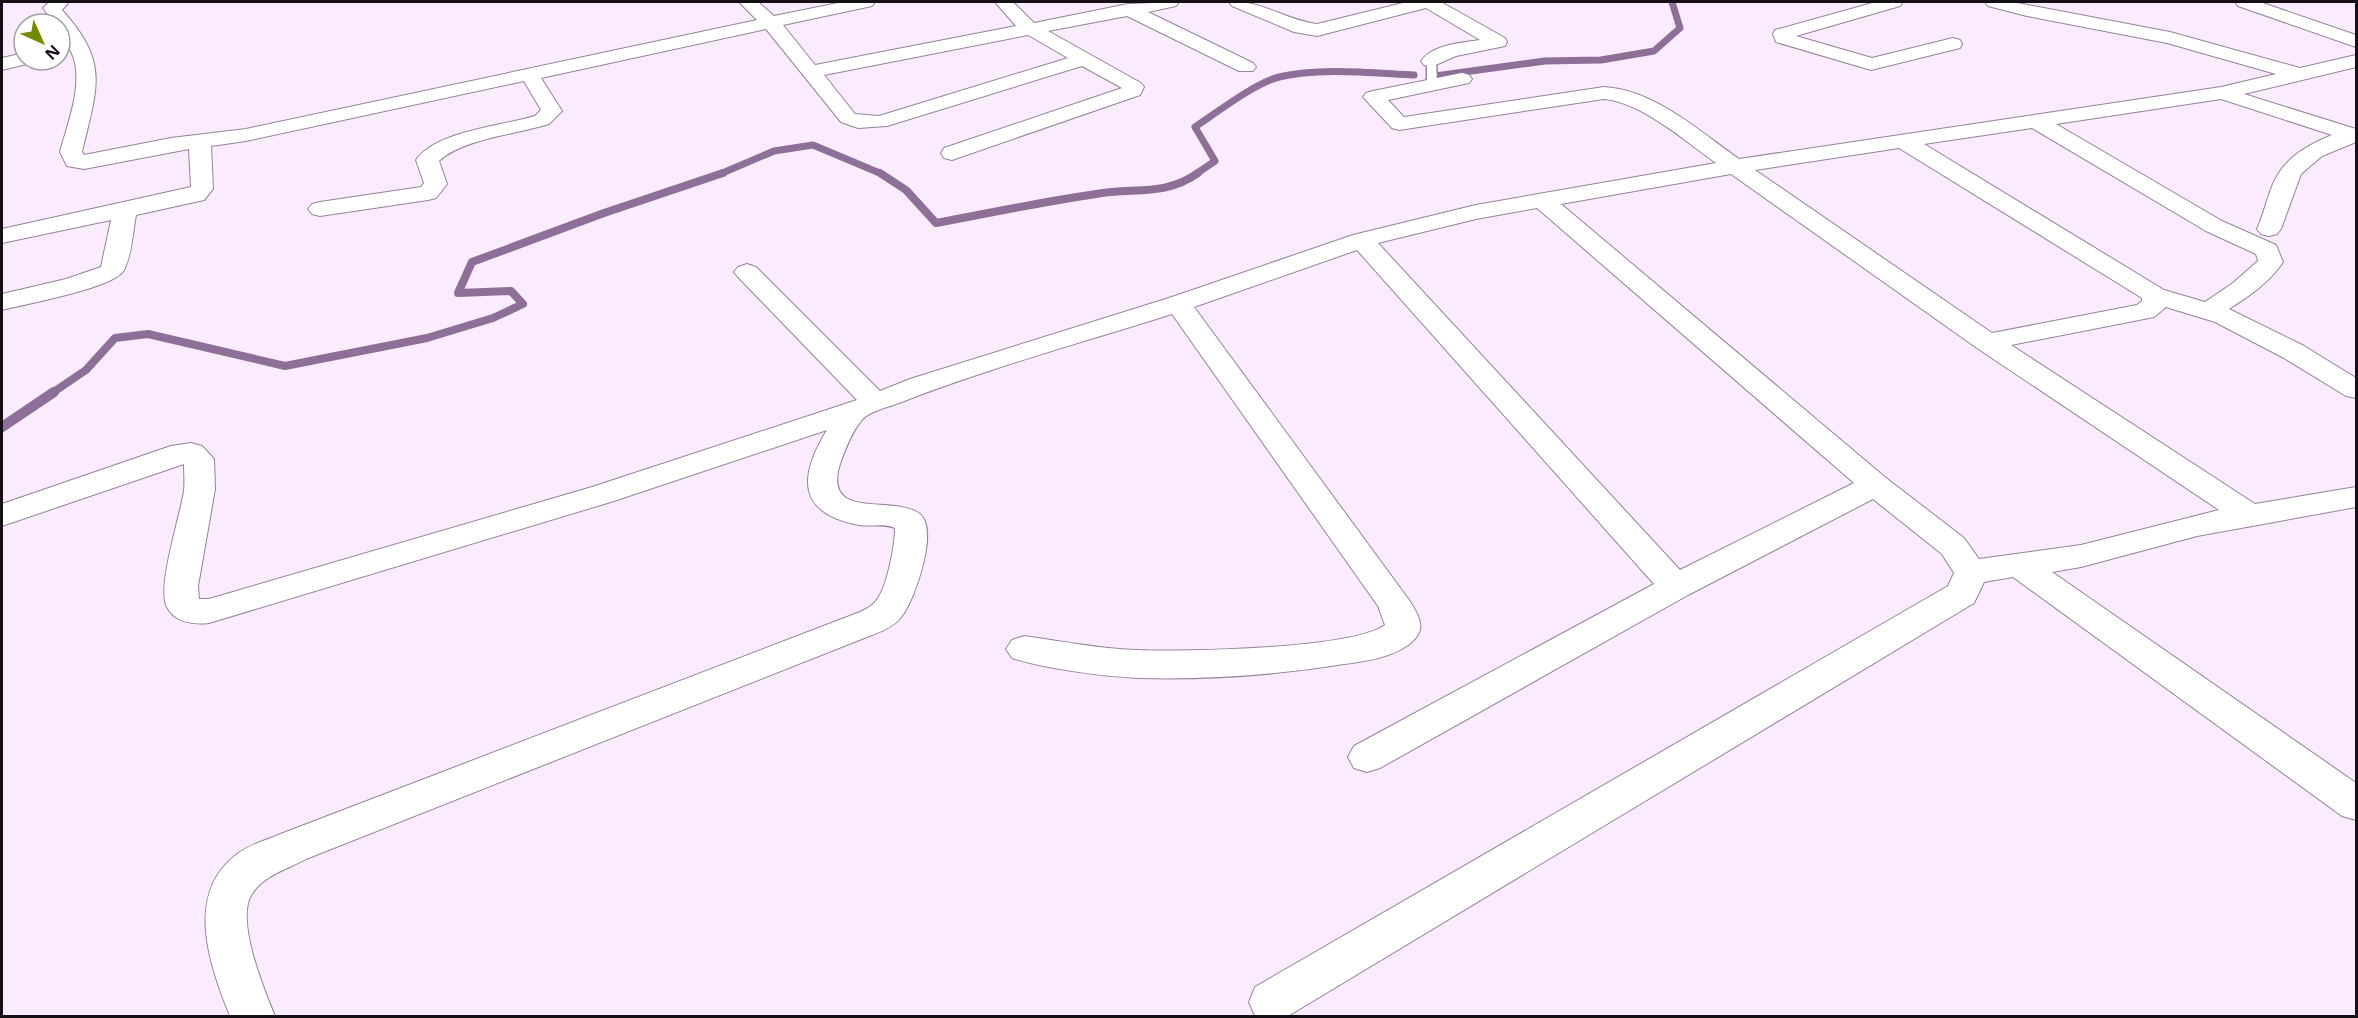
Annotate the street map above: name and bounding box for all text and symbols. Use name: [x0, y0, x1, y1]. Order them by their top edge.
north arrow: [12, 12, 72, 72]
text: N: [40, 40, 65, 65]

